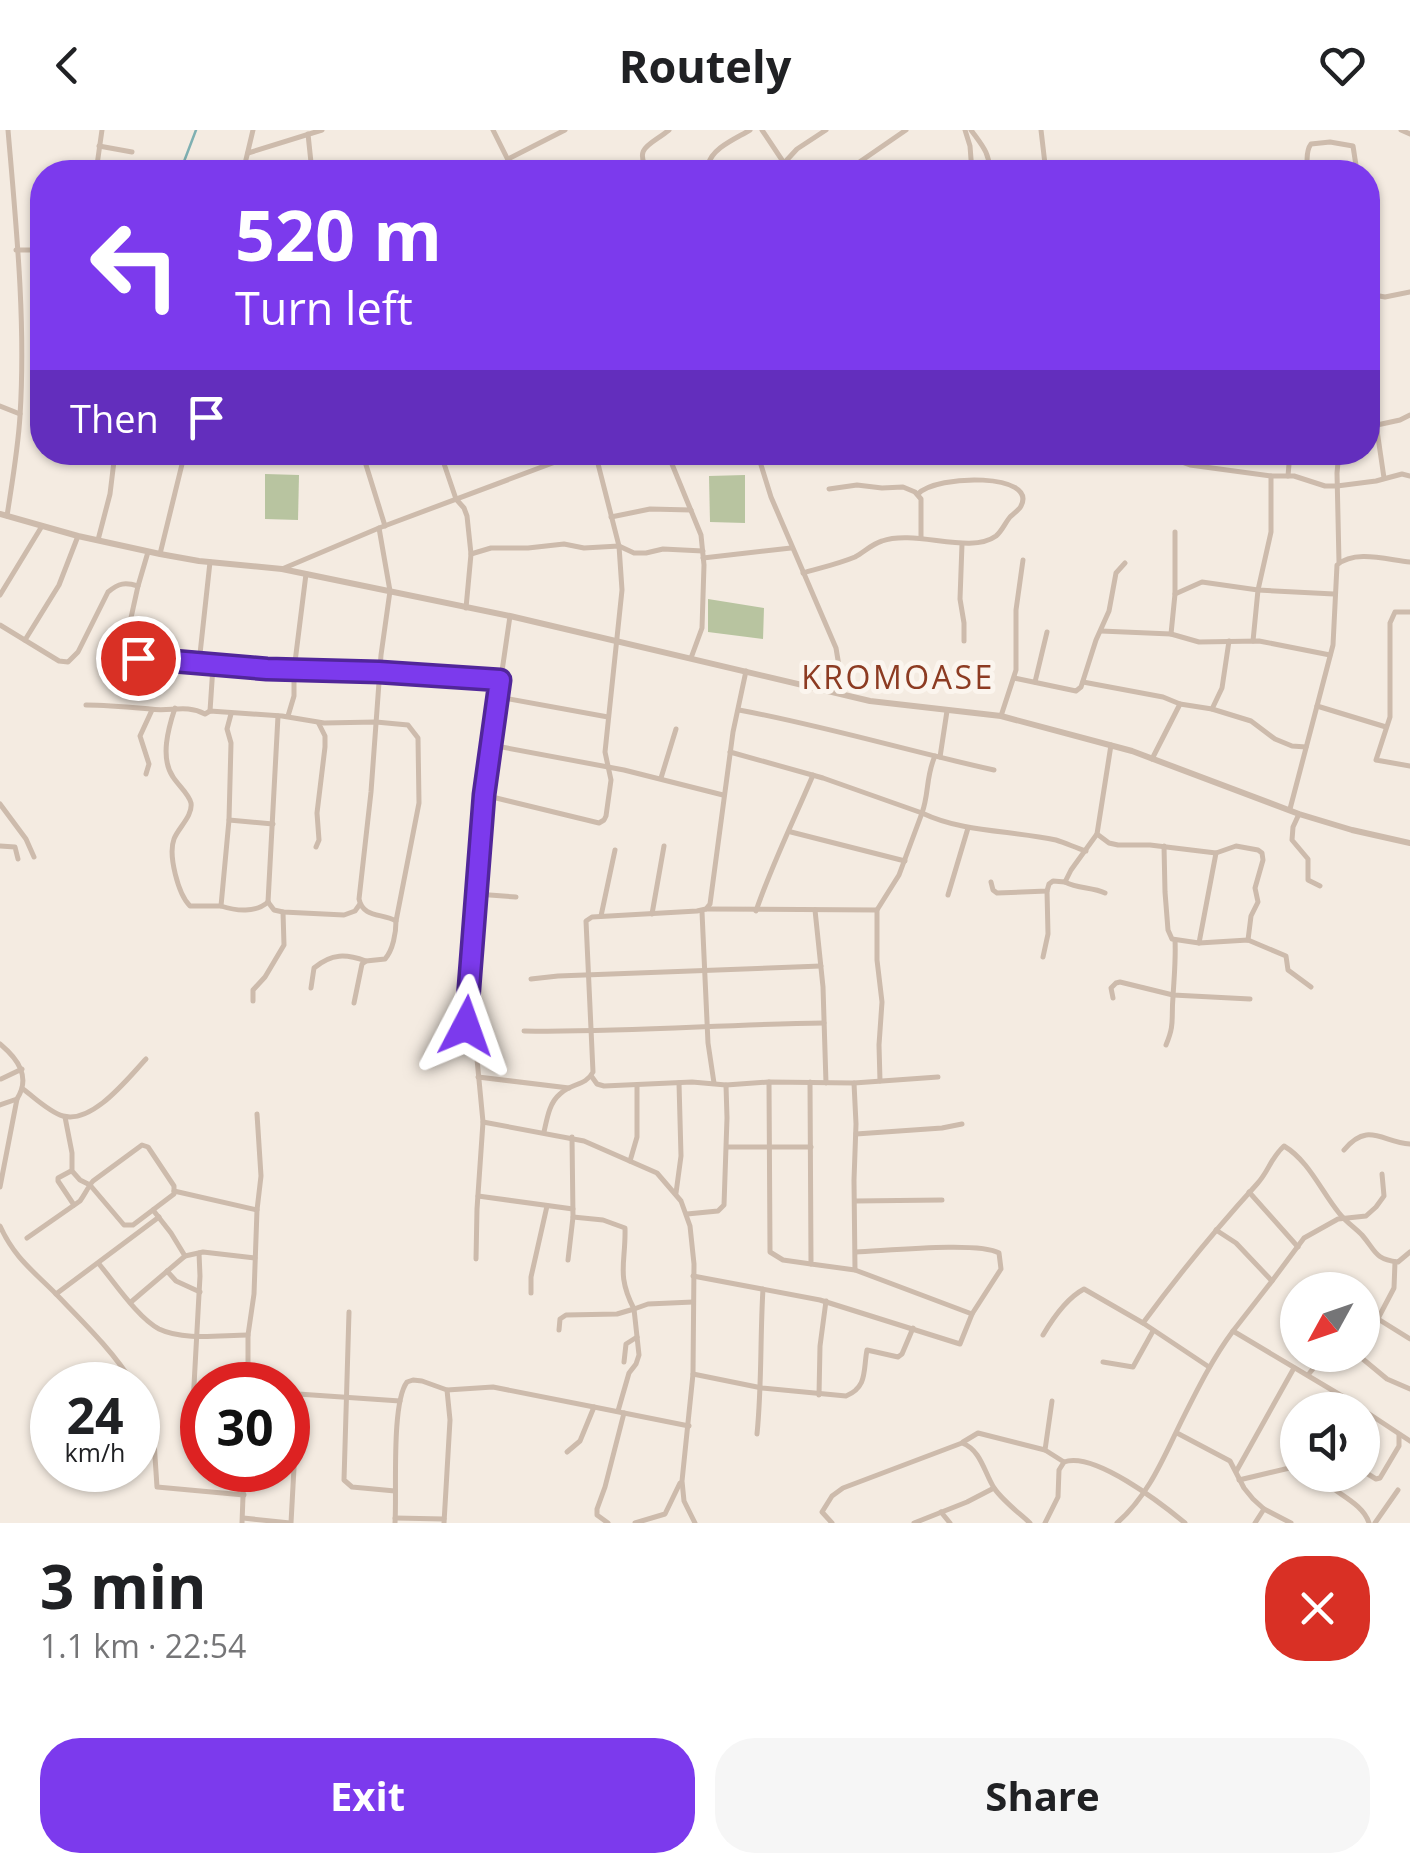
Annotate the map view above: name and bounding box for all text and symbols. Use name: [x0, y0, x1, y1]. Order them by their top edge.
text: Routely: [619, 35, 791, 96]
icon: back: [40, 38, 95, 93]
icon: heart: [1315, 38, 1370, 93]
text: 520 m: [235, 186, 442, 282]
icon: left: [70, 200, 200, 330]
text: Turn left: [235, 277, 413, 338]
icon: arrive: [179, 390, 234, 445]
text: Then: [70, 392, 159, 444]
pin: [96, 616, 181, 701]
icon: arrive: [111, 631, 166, 686]
district label: KROMOASE: [801, 655, 995, 698]
position arrow: [414, 974, 518, 1078]
north arrow: [1280, 1272, 1380, 1372]
map controls: [1280, 1272, 1380, 1492]
speed limit sign: 30: [180, 1362, 310, 1492]
text: 24: [66, 1381, 124, 1449]
button: sound: [1280, 1392, 1380, 1492]
text: km/h: [65, 1435, 125, 1469]
text: 3 min: [40, 1545, 207, 1627]
button: close: [1265, 1556, 1370, 1661]
text: 1.1 km · 22:54: [40, 1624, 246, 1667]
button: Exit: [40, 1738, 695, 1853]
button: Share: [715, 1738, 1370, 1853]

